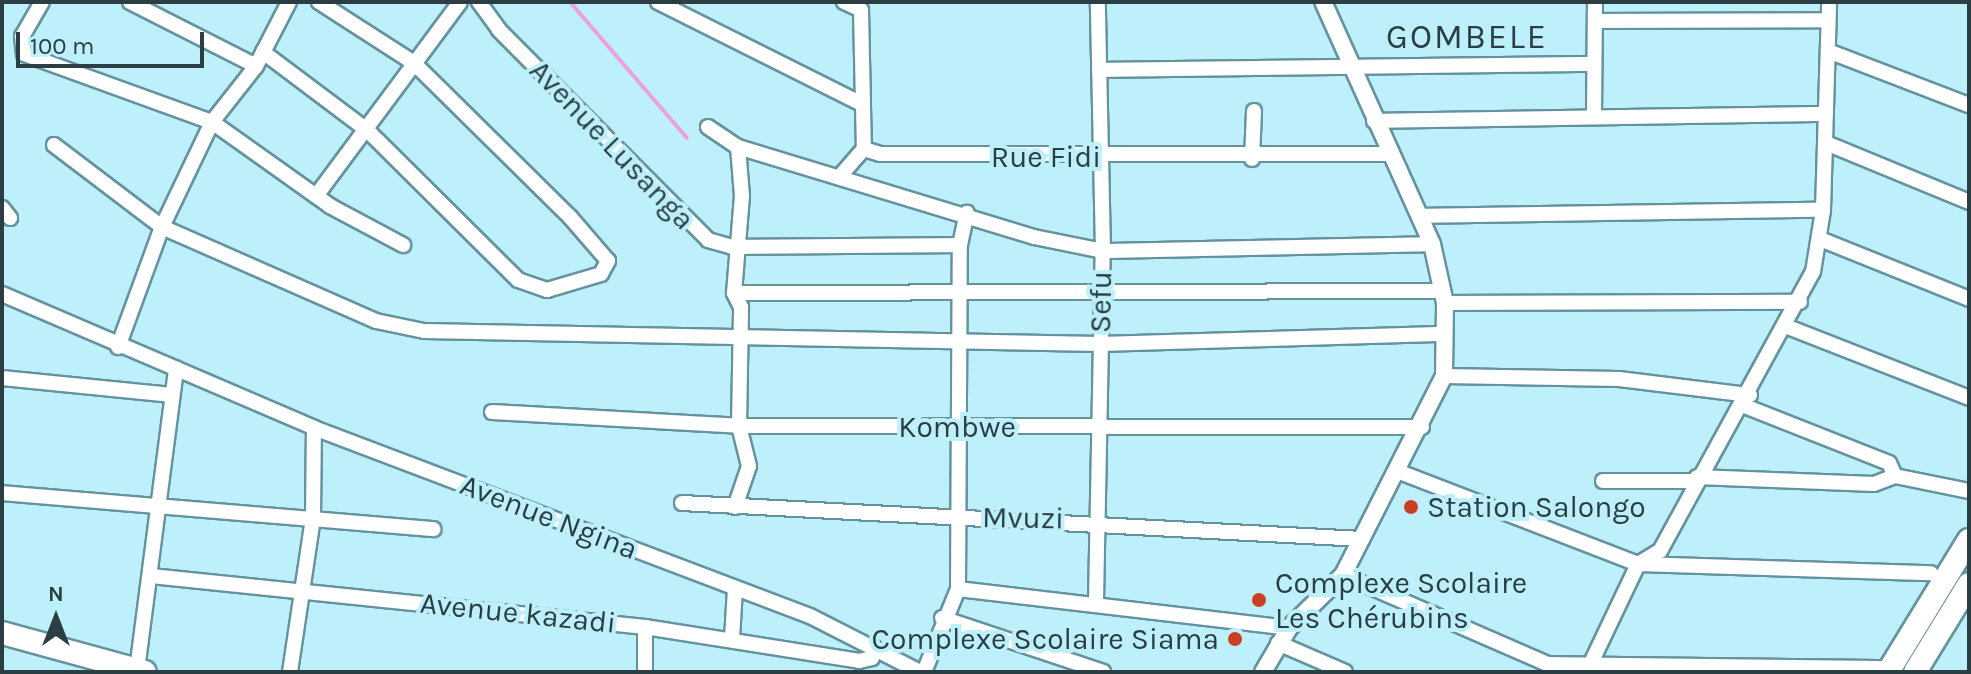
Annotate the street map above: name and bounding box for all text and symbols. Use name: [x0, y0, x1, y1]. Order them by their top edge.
scale bar: [20, 16, 208, 66]
district label: GOMBELE: [1386, 18, 1548, 58]
text: 100 m: [30, 32, 95, 60]
street label: Avenue Lusanga: [522, 53, 702, 237]
street label: Rue Fidi: [991, 139, 1101, 175]
street label: Sefu: [1082, 271, 1120, 333]
street label: Kombwe: [898, 409, 1016, 445]
street label: Avenue Ngina: [455, 467, 643, 567]
place label: Station Salongo: [1427, 489, 1646, 525]
marker: Station Salongo: [1402, 498, 1420, 516]
street label: Mvuzi: [982, 499, 1064, 537]
place label: Complexe Scolaire Les Chérubins: [1275, 565, 1527, 636]
north arrow: [16, 578, 96, 658]
text: N: [48, 581, 64, 607]
street label: Avenue kazadi: [418, 585, 618, 641]
marker: Complexe Scolaire Les Chérubins: [1250, 591, 1268, 609]
place label: Complexe Scolaire Siama: [872, 621, 1219, 657]
marker: Complexe Scolaire Siama: [1226, 630, 1244, 648]

